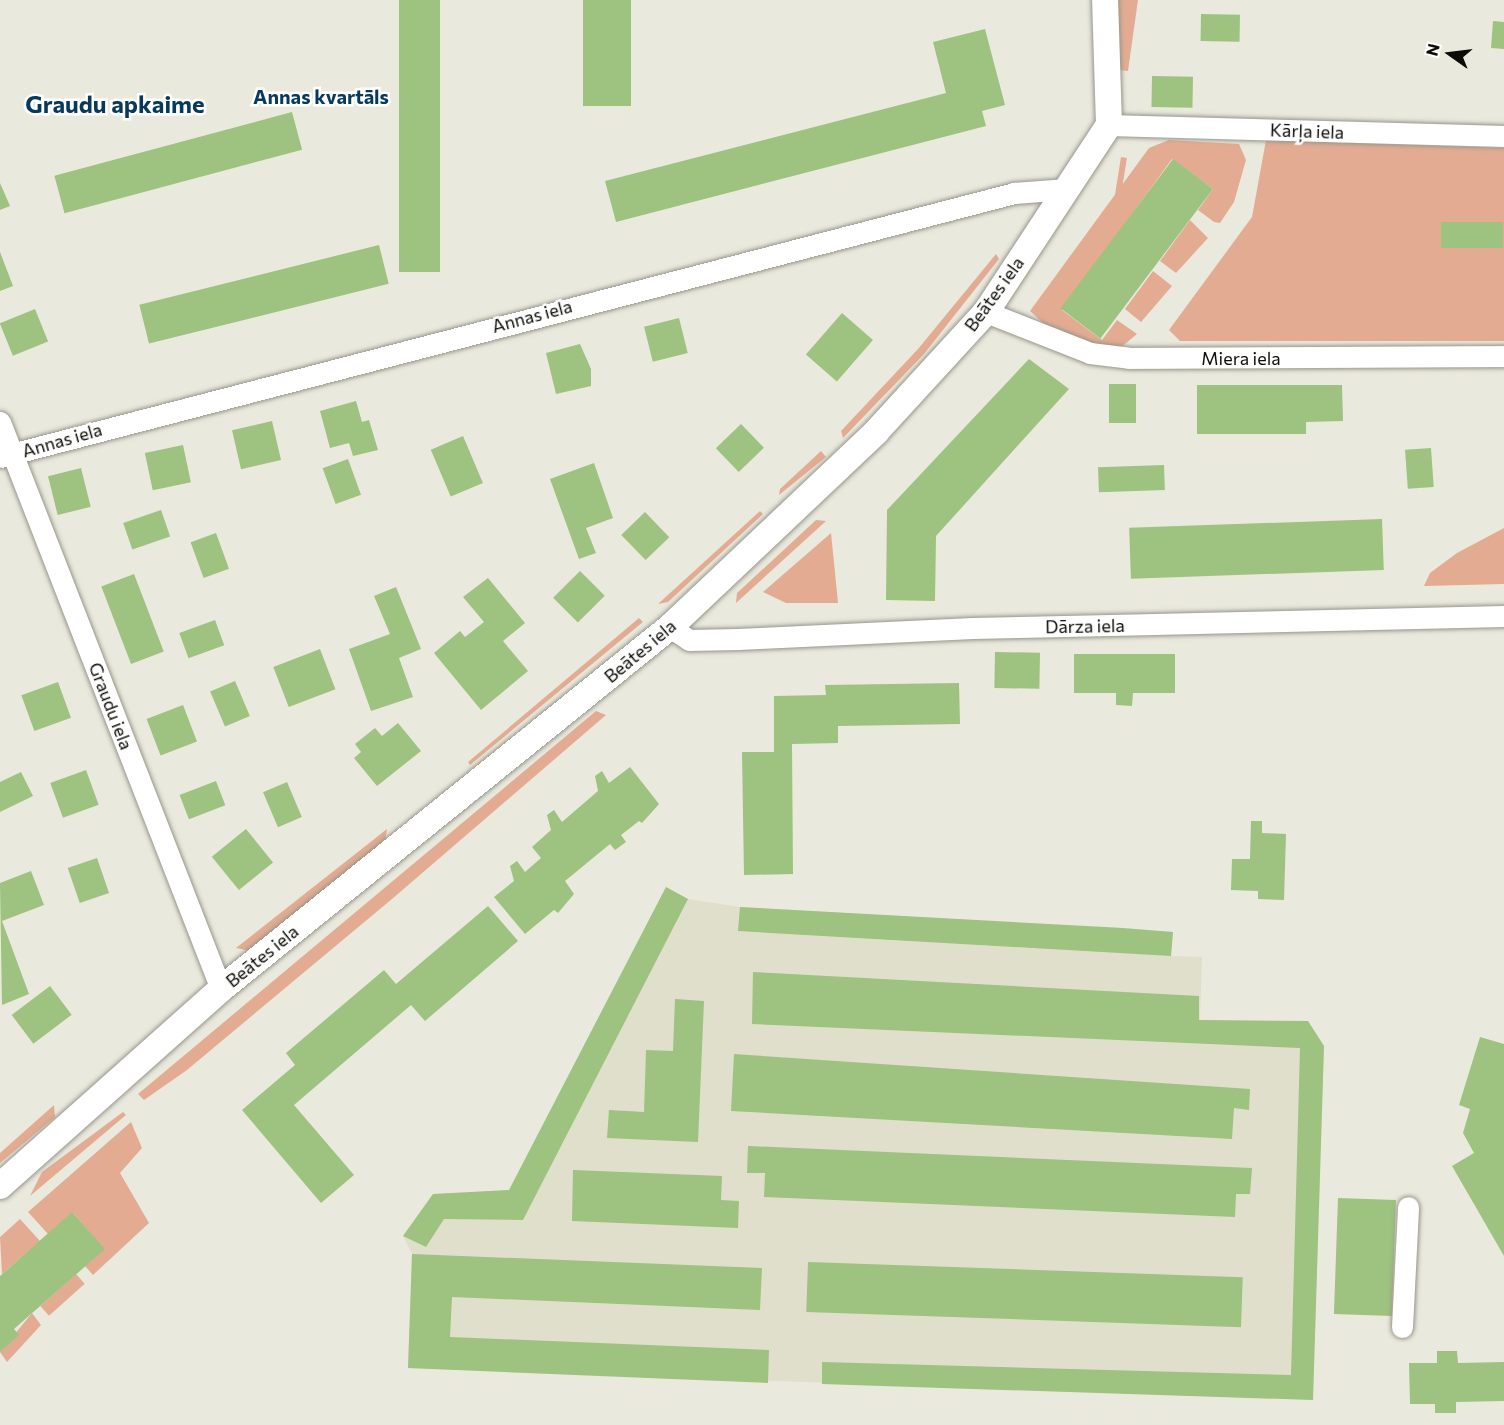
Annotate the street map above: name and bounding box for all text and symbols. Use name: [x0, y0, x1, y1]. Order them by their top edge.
north arrow: [1420, 24, 1480, 84]
text: N: [1421, 41, 1443, 58]
district label: Annas kvartāls: [253, 84, 389, 108]
district label: Graudu apkaime: [25, 90, 205, 118]
street label: Kārļa iela: [1270, 119, 1344, 143]
street label: Beātes iela: [960, 252, 1028, 336]
street label: Annas iela: [490, 295, 574, 337]
street label: Miera iela: [1201, 347, 1281, 369]
street label: Annas iela: [20, 418, 104, 462]
street label: Beātes iela: [600, 615, 680, 687]
street label: Dārza iela: [1045, 615, 1125, 637]
street label: Graudu iela: [84, 659, 138, 753]
street label: Beātes iela: [221, 920, 303, 992]

